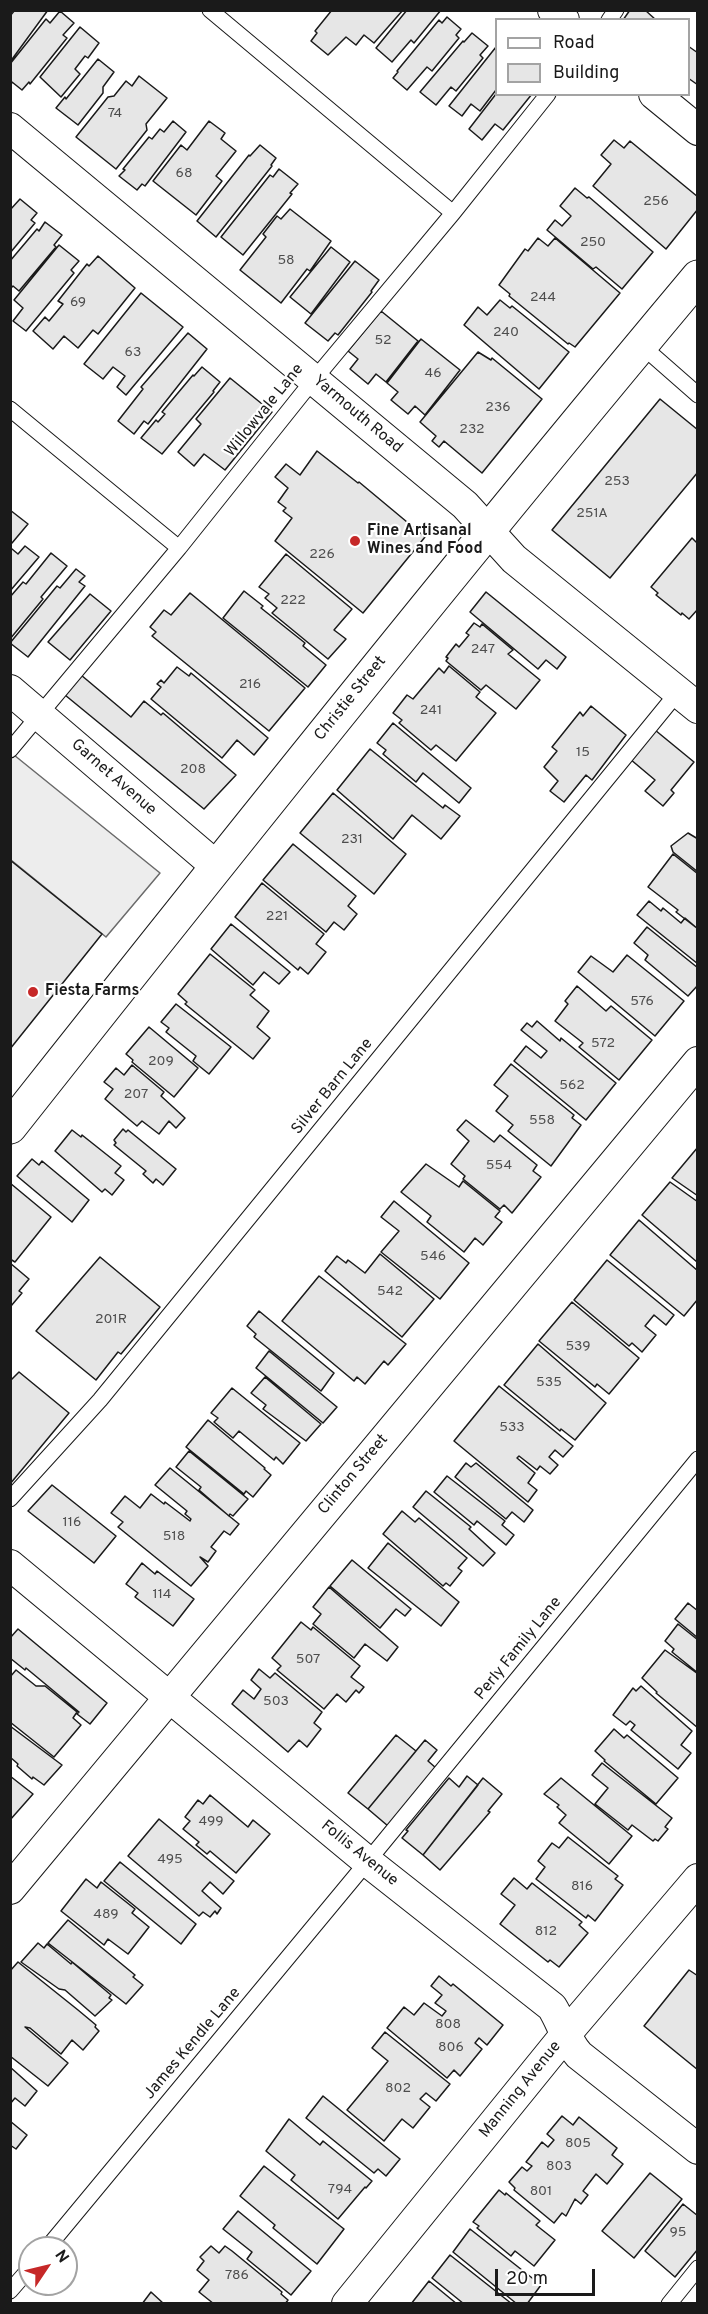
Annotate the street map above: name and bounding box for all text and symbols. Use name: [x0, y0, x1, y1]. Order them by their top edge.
legend: [495, 18, 690, 96]
text: Road: [553, 32, 595, 55]
text: Building: [553, 62, 619, 85]
house number: 74: [108, 106, 122, 122]
house number: 68: [176, 166, 192, 182]
house number: 256: [643, 194, 669, 210]
house number: 250: [580, 235, 606, 251]
house number: 58: [277, 253, 295, 269]
house number: 244: [530, 290, 556, 306]
house number: 69: [70, 295, 86, 311]
house number: 240: [493, 325, 519, 341]
house number: 52: [374, 333, 392, 349]
house number: 63: [125, 345, 141, 361]
street label: Willowvale Lane: [222, 361, 308, 461]
house number: 46: [424, 366, 442, 382]
street label: Yarmouth Road: [308, 372, 406, 458]
house number: 236: [485, 400, 511, 416]
house number: 232: [459, 422, 485, 438]
house number: 253: [604, 474, 630, 490]
house number: 251A: [576, 506, 608, 522]
place label: Fine Artisanal Wines and Food: [367, 522, 483, 560]
marker: Fine Artisanal Wines and Food: [348, 534, 362, 548]
house number: 226: [309, 547, 335, 563]
house number: 222: [280, 593, 306, 609]
house number: 247: [471, 642, 495, 658]
street label: Christie Street: [311, 653, 391, 745]
house number: 216: [239, 677, 261, 693]
house number: 241: [420, 703, 442, 719]
street label: Garnet Avenue: [66, 736, 160, 820]
house number: 15: [576, 745, 590, 761]
house number: 208: [180, 762, 206, 778]
house number: 231: [341, 832, 363, 848]
house number: 221: [266, 909, 288, 925]
place label: Fiesta Farms: [45, 982, 139, 1002]
marker: Fiesta Farms: [26, 985, 40, 999]
house number: 576: [630, 994, 654, 1010]
street label: Silver Barn Lane: [288, 1035, 378, 1139]
house number: 572: [591, 1036, 615, 1052]
house number: 209: [148, 1054, 174, 1070]
house number: 562: [559, 1078, 585, 1094]
house number: 207: [124, 1087, 148, 1103]
house number: 558: [529, 1113, 555, 1129]
house number: 554: [486, 1158, 512, 1174]
house number: 546: [420, 1249, 446, 1265]
house number: 542: [377, 1284, 403, 1300]
house number: 201R: [95, 1312, 127, 1328]
house number: 539: [565, 1339, 591, 1355]
house number: 535: [536, 1375, 562, 1391]
house number: 533: [499, 1420, 525, 1436]
street label: Clinton Street: [315, 1431, 393, 1519]
house number: 116: [63, 1515, 81, 1531]
house number: 518: [163, 1529, 185, 1545]
house number: 114: [153, 1587, 171, 1603]
street label: Perly Family Lane: [471, 1594, 567, 1704]
house number: 507: [296, 1652, 320, 1668]
house number: 503: [263, 1694, 289, 1710]
house number: 499: [198, 1814, 224, 1830]
street label: Follis Avenue: [316, 1817, 402, 1891]
house number: 495: [157, 1852, 183, 1868]
house number: 816: [571, 1879, 593, 1895]
house number: 489: [93, 1907, 119, 1923]
house number: 812: [535, 1924, 557, 1940]
street label: James Kendle Lane: [141, 1984, 245, 2104]
house number: 808: [435, 2017, 461, 2033]
street label: Manning Avenue: [476, 2038, 566, 2142]
house number: 806: [438, 2040, 464, 2056]
house number: 802: [385, 2081, 411, 2097]
house number: 805: [565, 2136, 591, 2152]
house number: 803: [546, 2159, 572, 2175]
house number: 794: [328, 2182, 352, 2198]
house number: 801: [530, 2184, 552, 2200]
house number: 95: [669, 2225, 687, 2241]
north arrow: [18, 2236, 78, 2296]
text: N: [50, 2246, 73, 2267]
scale bar: [498, 2257, 598, 2295]
house number: 786: [225, 2268, 249, 2284]
text: 20 m: [506, 2268, 548, 2291]

